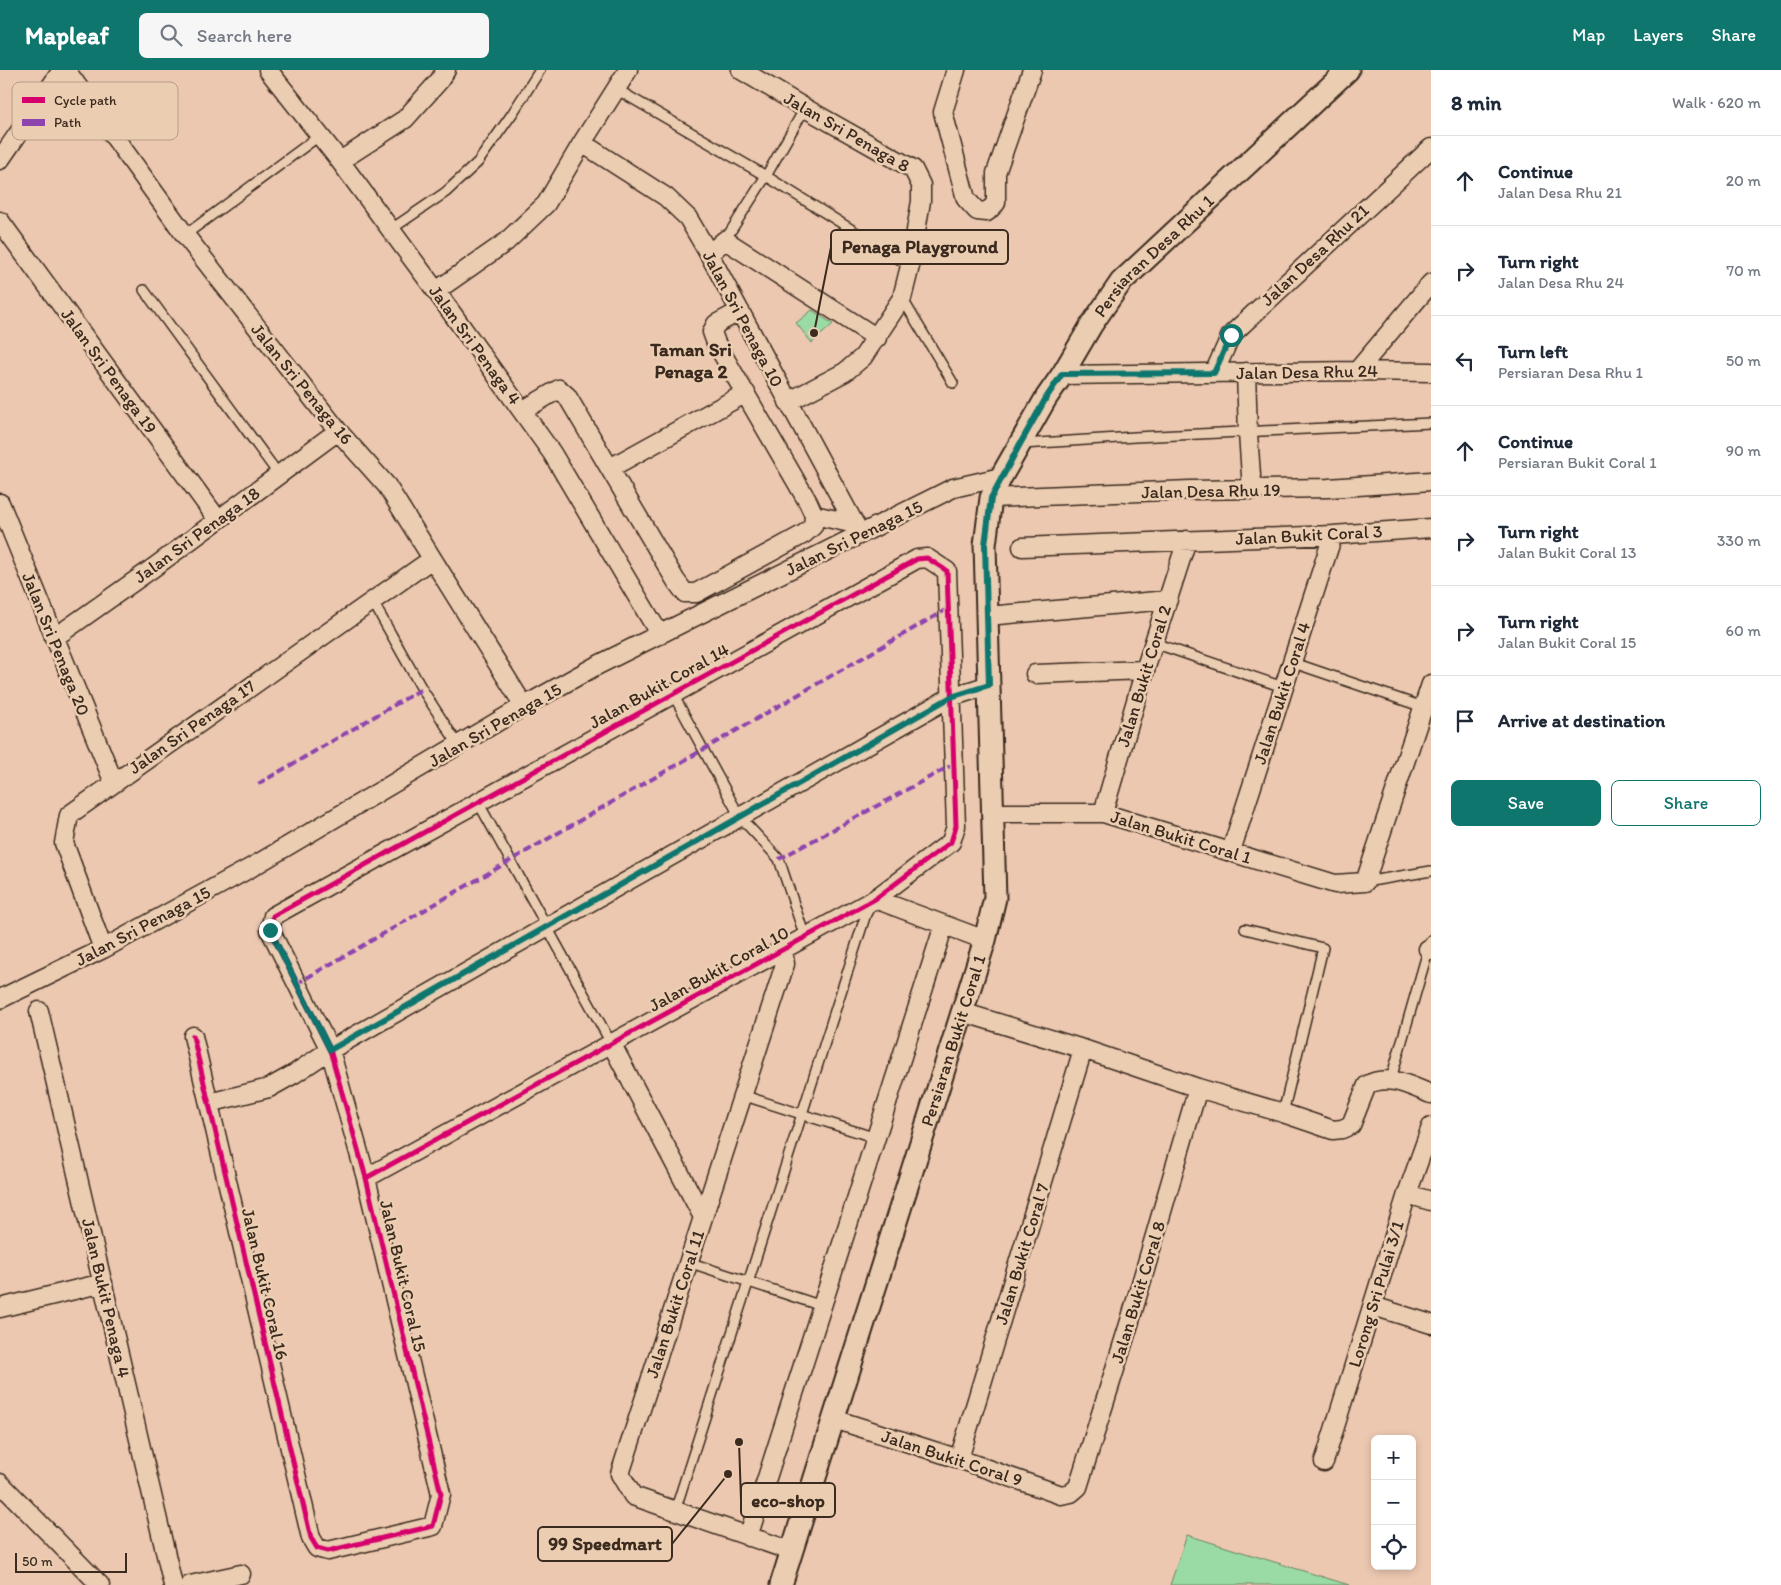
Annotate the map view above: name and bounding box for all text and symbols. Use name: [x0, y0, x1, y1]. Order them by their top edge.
search box: [139, 13, 489, 58]
text: Mapleaf: [25, 21, 109, 50]
icon: search: [157, 21, 185, 49]
text: Search here: [197, 24, 292, 47]
text: Map: [1572, 24, 1605, 46]
text: Layers: [1633, 24, 1683, 46]
text: Share: [1711, 24, 1756, 46]
legend: [12, 82, 178, 140]
street label: Jalan Sri Penaga 8: [780, 87, 914, 177]
text: 8 min: [1451, 90, 1501, 115]
text: Cycle path: [54, 92, 117, 109]
text: Walk · 620 m: [1672, 93, 1761, 112]
text: Path: [54, 114, 81, 131]
text: Continue: [1498, 160, 1573, 183]
icon: ahead: [1451, 167, 1479, 195]
text: 20 m: [1726, 171, 1761, 190]
text: Jalan Desa Rhu 21: [1498, 183, 1622, 202]
street label: Persiaran Desa Rhu 1: [1089, 190, 1218, 321]
street label: Jalan Desa Rhu 21: [1257, 199, 1373, 311]
callout: Penaga Playground: [831, 230, 1008, 264]
text: Penaga Playground: [842, 235, 999, 258]
street label: Jalan Sri Penaga 10: [698, 247, 788, 391]
text: Turn right: [1498, 250, 1579, 273]
icon: right: [1451, 257, 1479, 285]
text: 70 m: [1726, 261, 1761, 280]
text: Jalan Desa Rhu 24: [1498, 273, 1624, 292]
street label: Jalan Sri Penaga 4: [424, 281, 526, 409]
street label: Jalan Sri Penaga 19: [56, 304, 162, 438]
street label: Jalan Sri Penaga 16: [246, 319, 358, 449]
route start: [1220, 324, 1243, 347]
district label: Taman Sri Penaga 2: [649, 338, 732, 383]
text: Turn left: [1498, 340, 1568, 363]
icon: left: [1451, 347, 1479, 375]
text: 50 m: [1726, 351, 1761, 370]
street label: Jalan Desa Rhu 24: [1236, 360, 1378, 384]
text: Persiaran Desa Rhu 1: [1498, 363, 1643, 382]
text: Continue: [1498, 430, 1573, 453]
icon: ahead: [1451, 437, 1479, 465]
text: 90 m: [1726, 441, 1761, 460]
text: Persiaran Bukit Coral 1: [1498, 453, 1657, 472]
street label: Jalan Desa Rhu 19: [1141, 479, 1281, 503]
street label: Jalan Sri Penaga 18: [130, 482, 264, 588]
street label: Jalan Sri Penaga 15: [782, 495, 926, 581]
street label: Jalan Bukit Coral 3: [1235, 520, 1383, 550]
text: Turn right: [1498, 520, 1579, 543]
icon: right: [1451, 527, 1479, 555]
text: 330 m: [1717, 531, 1761, 550]
text: Jalan Bukit Coral 13: [1498, 543, 1636, 562]
street label: Jalan Sri Penaga 20: [17, 569, 95, 719]
street label: Jalan Bukit Coral 2: [1112, 602, 1176, 749]
text: Turn right: [1498, 610, 1579, 633]
icon: right: [1451, 617, 1479, 645]
street label: Jalan Bukit Coral 4: [1249, 619, 1315, 767]
text: 60 m: [1726, 621, 1761, 640]
text: Jalan Bukit Coral 15: [1498, 633, 1636, 652]
street label: Jalan Bukit Coral 14: [585, 638, 733, 734]
street label: Jalan Sri Penaga 17: [125, 675, 259, 779]
street label: Jalan Sri Penaga 15: [425, 678, 565, 772]
icon: arrive: [1451, 707, 1479, 735]
text: Arrive at destination: [1498, 709, 1665, 732]
button: Save: [1451, 780, 1601, 826]
button: Share: [1611, 780, 1761, 826]
street label: Jalan Bukit Coral 1: [1108, 805, 1254, 869]
street label: Jalan Sri Penaga 15: [72, 881, 214, 971]
route end: [259, 919, 282, 942]
street label: Jalan Bukit Coral 10: [645, 921, 793, 1017]
street label: Persiaran Bukit Coral 1: [916, 952, 991, 1129]
street label: Jalan Bukit Coral 7: [990, 1181, 1054, 1327]
street label: Jalan Bukit Coral 15: [375, 1198, 431, 1354]
street label: Jalan Bukit Coral 16: [237, 1206, 293, 1362]
street label: Jalan Bukit Penaga 4: [77, 1216, 135, 1380]
street label: Jalan Bukit Coral 8: [1106, 1218, 1170, 1366]
street label: Lorong Sri Pulai 3/1: [1343, 1218, 1409, 1370]
street label: Jalan Bukit Coral 11: [641, 1227, 709, 1381]
street label: Jalan Bukit Coral 9: [879, 1425, 1025, 1491]
map controls: [1371, 1435, 1416, 1570]
button: +: [1371, 1435, 1416, 1480]
button: −: [1371, 1480, 1416, 1525]
callout: eco-shop: [741, 1483, 835, 1517]
text: eco-shop: [751, 1489, 825, 1512]
button: locate: [1371, 1525, 1416, 1570]
callout: 99 Speedmart: [538, 1527, 672, 1561]
text: 99 Speedmart: [548, 1532, 663, 1555]
scale bar: [15, 1550, 128, 1573]
text: 50 m: [22, 1553, 53, 1570]

